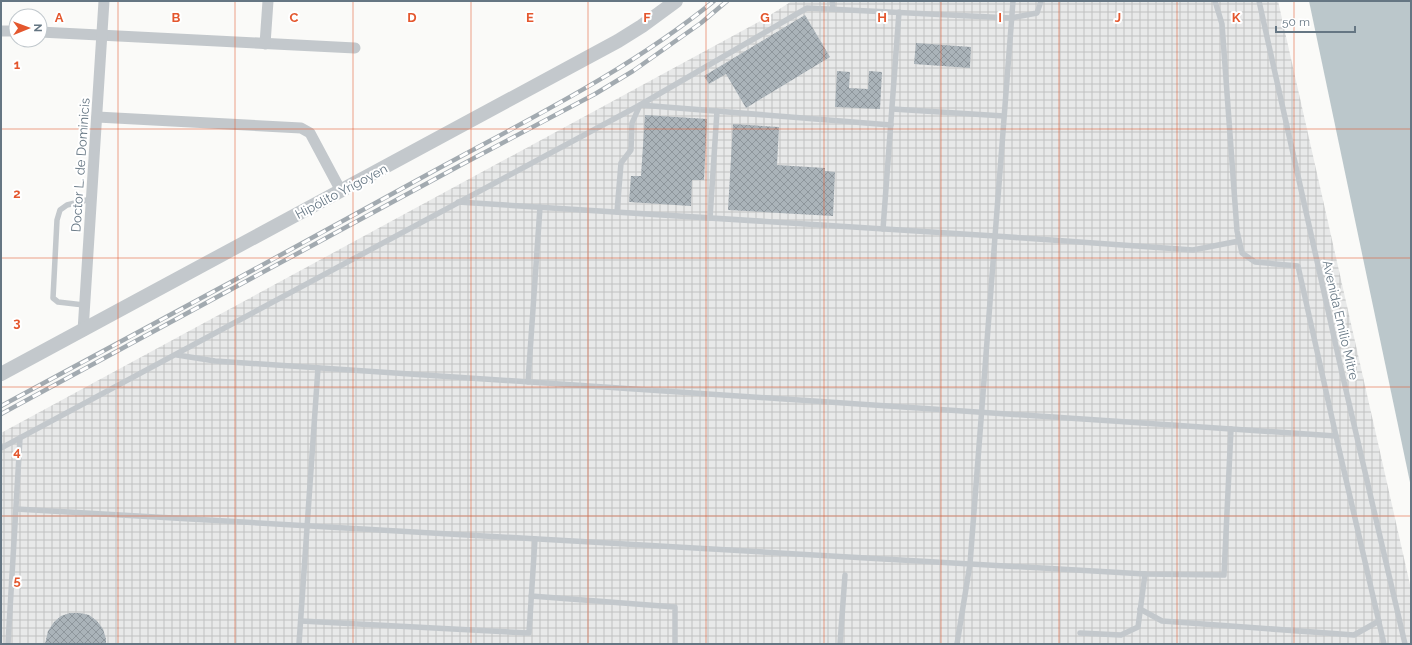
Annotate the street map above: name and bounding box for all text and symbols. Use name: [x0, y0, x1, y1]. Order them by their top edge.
north arrow: [8, 8, 48, 48]
scale bar: [1276, 8, 1355, 34]
text: A: [55, 10, 64, 25]
text: B: [172, 10, 181, 25]
text: C: [290, 10, 299, 25]
text: D: [407, 10, 417, 25]
text: E: [526, 10, 534, 25]
text: F: [643, 10, 651, 25]
text: G: [760, 10, 770, 25]
text: H: [877, 10, 887, 25]
text: I: [998, 10, 1002, 25]
text: J: [1115, 10, 1121, 25]
text: K: [1232, 10, 1241, 25]
text: 50 m: [1282, 15, 1310, 29]
text: N: [31, 24, 44, 32]
text: 1: [14, 57, 21, 72]
street label: Doctor L. de Dominicis: [68, 97, 93, 233]
street label: Hipólito Yrigoyen: [293, 161, 390, 222]
text: 2: [13, 186, 21, 201]
street label: Avenida Emilio Mitre: [1319, 259, 1362, 382]
text: 3: [13, 315, 21, 330]
text: 4: [13, 444, 21, 459]
text: 5: [13, 573, 21, 588]

